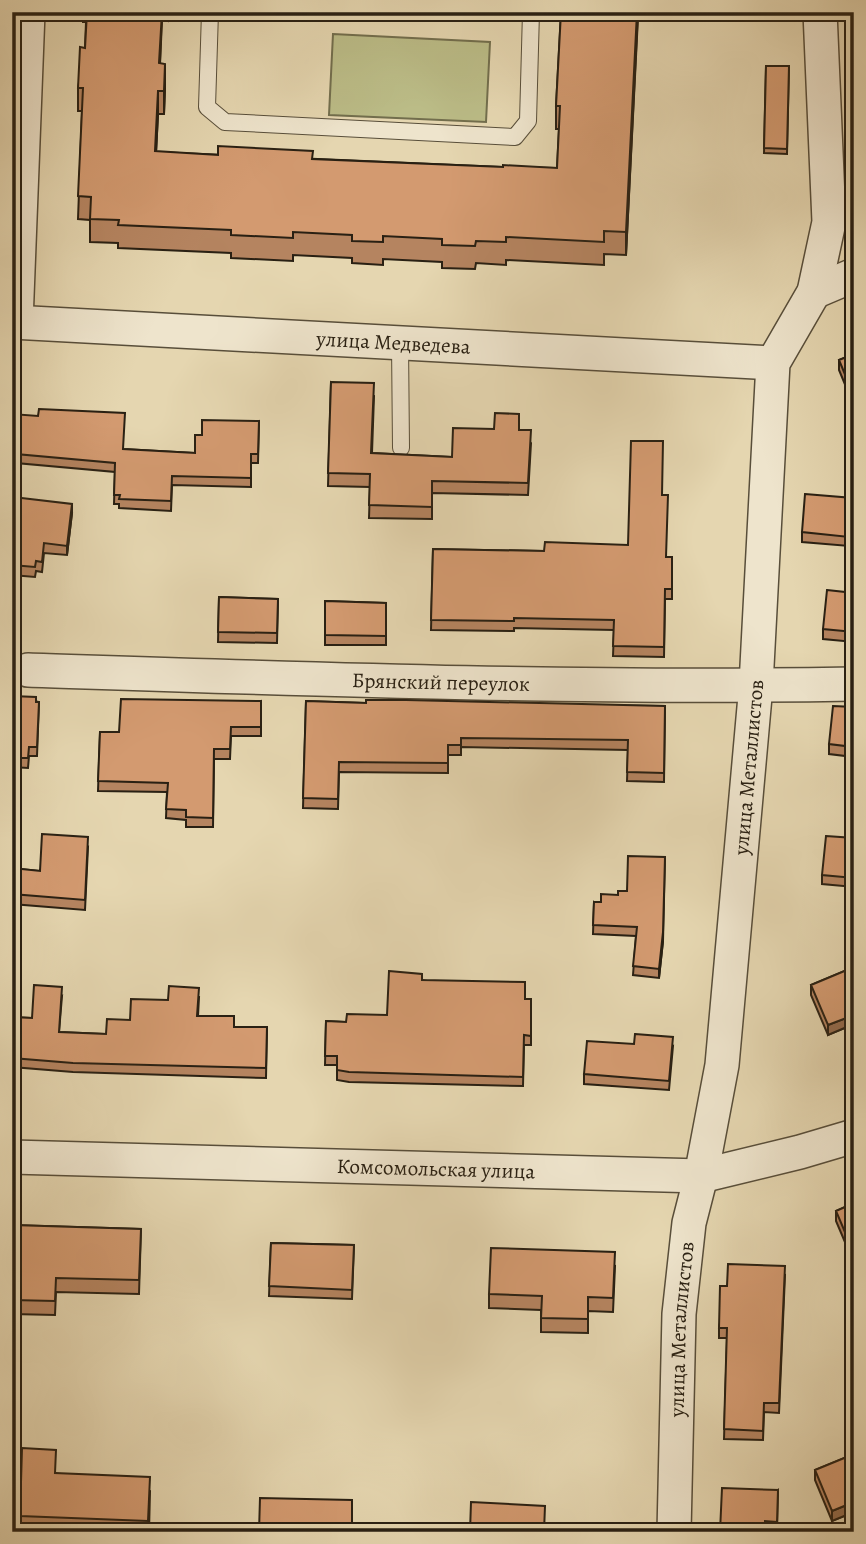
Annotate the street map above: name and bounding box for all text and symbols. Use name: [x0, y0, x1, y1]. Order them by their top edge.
street label: улица Медведева: [315, 324, 472, 361]
street label: Брянский переулок: [351, 666, 530, 698]
street label: улица Металлистов: [727, 679, 770, 857]
street label: Комсомольская улица: [336, 1152, 536, 1185]
street label: улица Металлистов: [663, 1240, 701, 1418]

